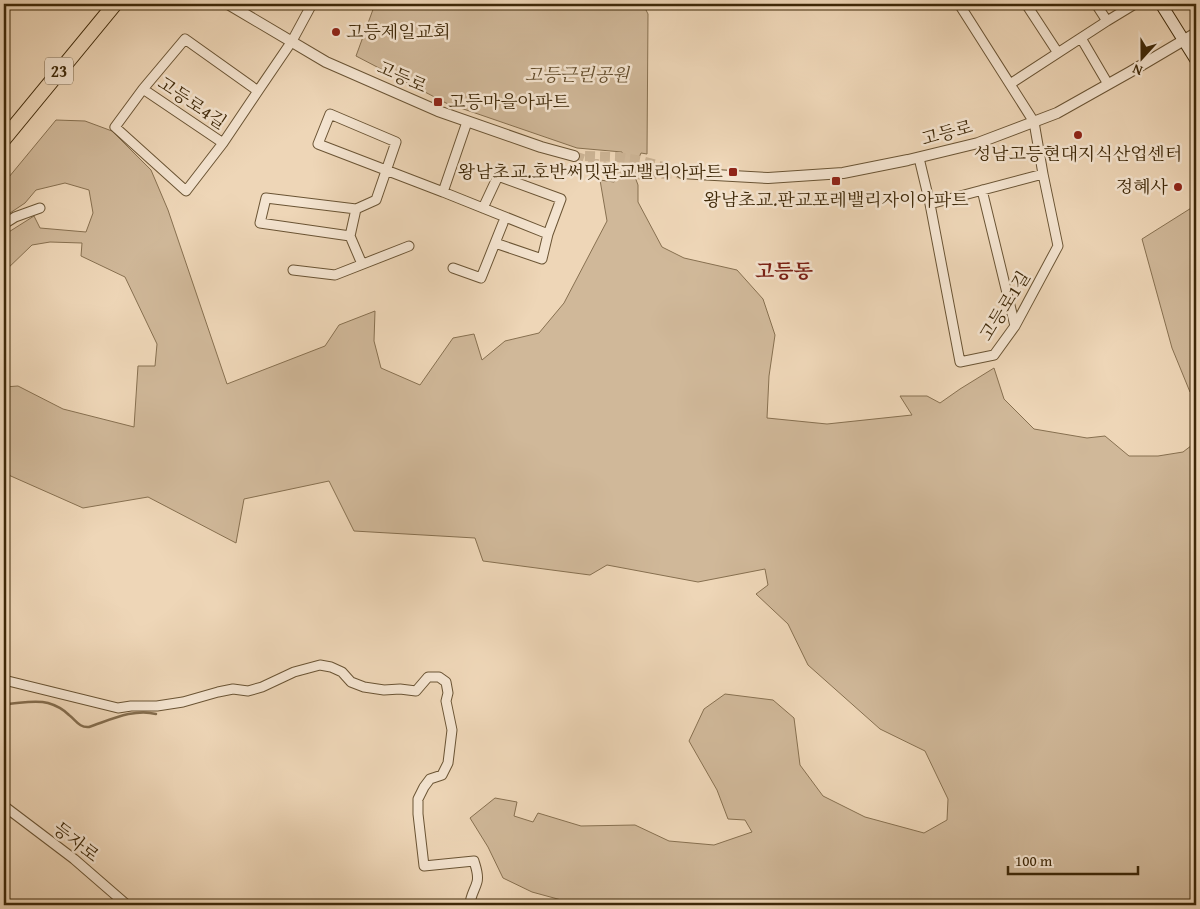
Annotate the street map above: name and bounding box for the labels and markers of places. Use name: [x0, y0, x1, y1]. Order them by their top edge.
place label: 고등제일교회: [346, 18, 450, 45]
marker: 고등제일교회: [330, 26, 342, 38]
place label: 고등마을아파트: [448, 88, 570, 115]
marker: 고등마을아파트: [432, 96, 444, 108]
marker: 성남고등현대지식산업센터: [1072, 129, 1084, 141]
place label: 성남고등현대지식산업센터: [974, 140, 1182, 167]
place label: 왕남초교.호반써밋판교밸리아파트: [458, 158, 724, 185]
marker: 왕남초교.호반써밋판교밸리아파트: [727, 166, 739, 178]
place label: 정혜사: [1116, 173, 1169, 200]
marker: 왕남초교.판교포레밸리자이아파트: [830, 175, 842, 187]
marker: 정혜사: [1172, 181, 1184, 193]
place label: 왕남초교.판교포레밸리자이아파트: [703, 186, 969, 213]

